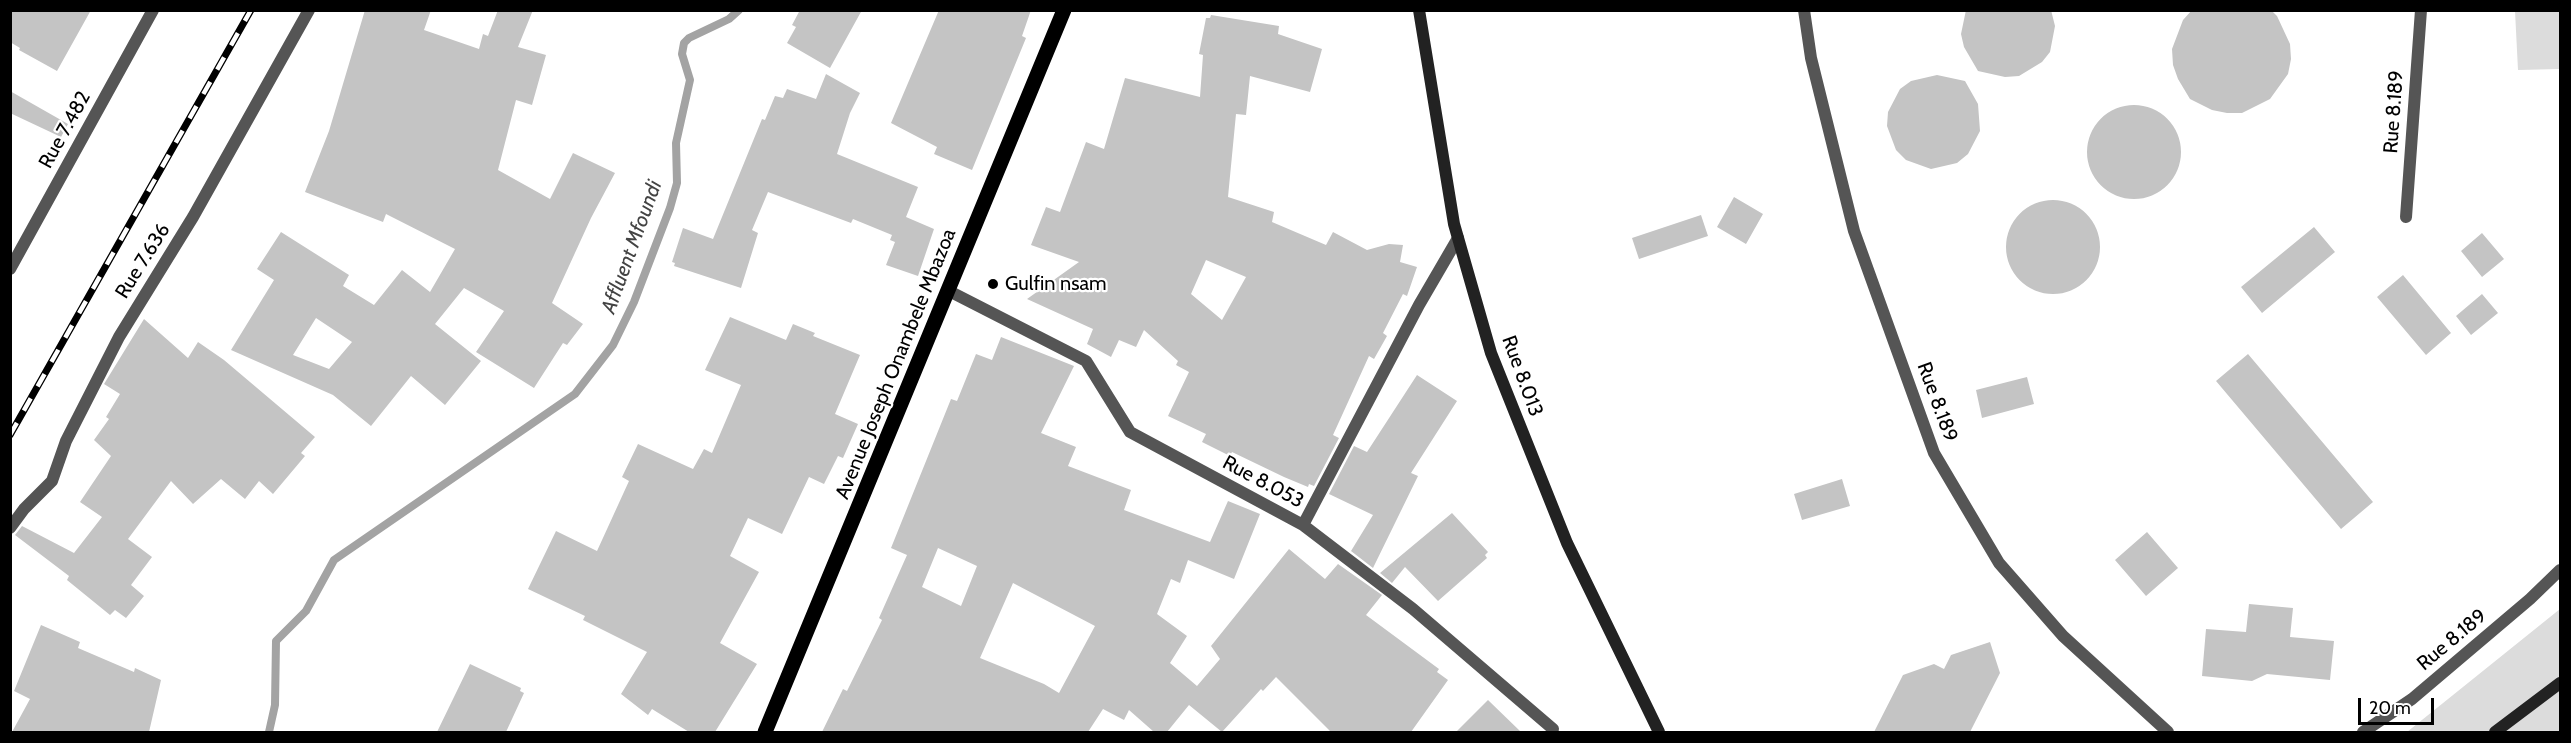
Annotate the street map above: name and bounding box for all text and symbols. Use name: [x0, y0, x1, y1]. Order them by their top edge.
street label: Rue 8.189: [2379, 70, 2409, 154]
street label: Rue 7.482: [34, 87, 96, 173]
water label: Affluent Mfoundi: [596, 177, 668, 317]
street label: Rue 7.636: [111, 219, 175, 303]
street label: Avenue Joseph Onambele Mbazoa: [831, 225, 961, 503]
place label: Gulfin nsam: [1005, 272, 1107, 296]
marker: Gulfin nsam: [986, 277, 1000, 291]
street label: Rue 8.013: [1496, 332, 1548, 420]
street label: Rue 8.189: [1912, 359, 1962, 445]
street label: Rue 8.053: [1218, 451, 1308, 513]
street label: Rue 8.189: [2412, 604, 2492, 676]
scale bar: [2361, 686, 2438, 724]
text: 20 m: [2369, 697, 2411, 719]

